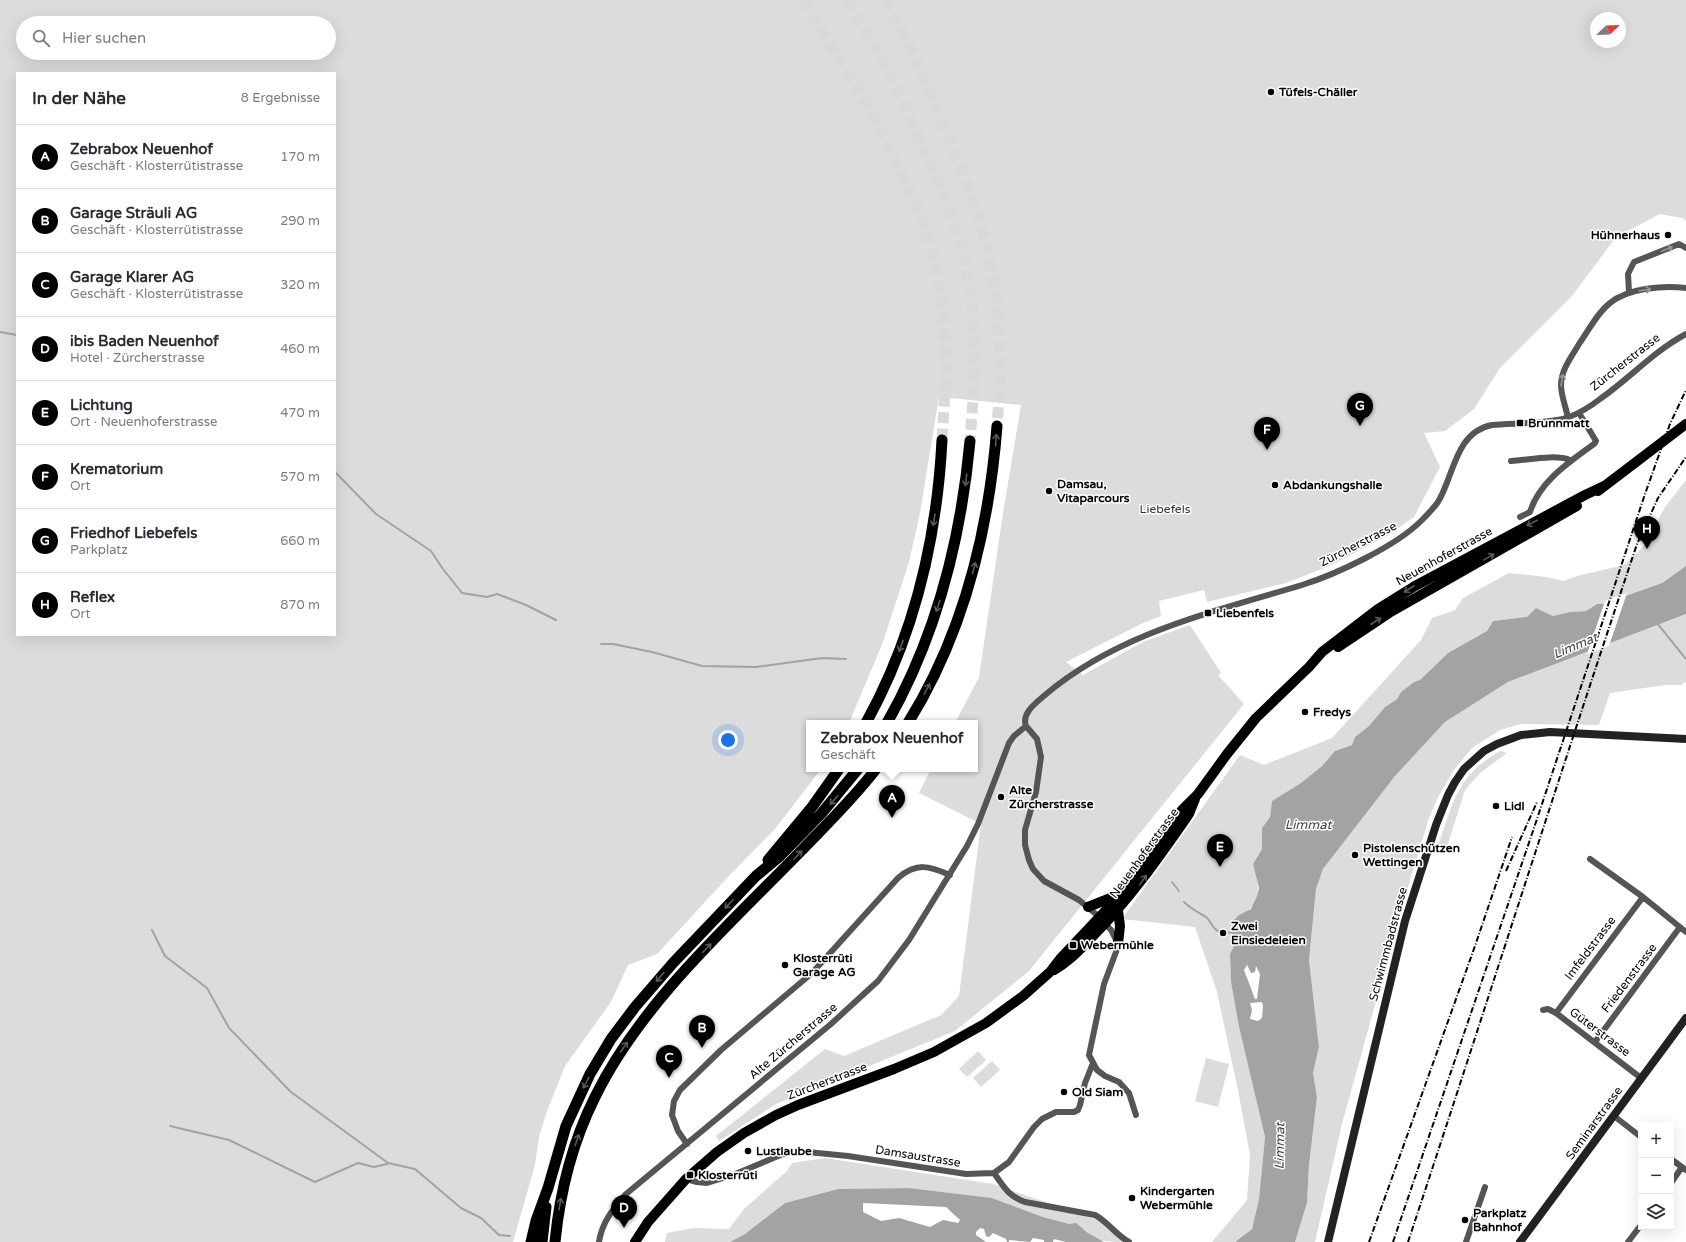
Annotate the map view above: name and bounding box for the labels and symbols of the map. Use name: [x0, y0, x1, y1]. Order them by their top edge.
north arrow: [1590, 12, 1626, 48]
place label: Tüfels-Chäller: [1278, 85, 1358, 99]
marker: Tüfels-Chäller: [1266, 87, 1276, 97]
place label: Hühnerhaus: [1591, 228, 1660, 242]
marker: Hühnerhaus: [1663, 230, 1673, 240]
one-way arrow: [1660, 244, 1672, 252]
one-way arrow: [1639, 285, 1652, 293]
street label: Zürcherstrasse: [1587, 330, 1663, 394]
one-way arrow: [1558, 373, 1566, 386]
pin: G: [1347, 393, 1373, 426]
place label: Brunnmatt: [1528, 416, 1590, 430]
pin: F: [1254, 417, 1280, 450]
marker: Brunnmatt: [1515, 418, 1525, 428]
one-way arrow: [992, 434, 999, 447]
one-way arrow: [962, 473, 970, 486]
place label: Damsau, Vitaparcours: [1057, 477, 1130, 506]
place label: Abdankungshalle: [1283, 478, 1383, 493]
marker: Abdankungshalle: [1270, 480, 1280, 490]
marker: Damsau, Vitaparcours: [1044, 486, 1054, 496]
park label: Liebefels: [1140, 502, 1191, 516]
one-way arrow: [930, 513, 938, 526]
pin: H: [1634, 516, 1660, 549]
street label: Zürcherstrasse: [1317, 519, 1399, 569]
one-way arrow: [1526, 520, 1538, 527]
street label: Neuenhoferstrasse: [1393, 524, 1495, 588]
one-way arrow: [1482, 553, 1494, 560]
one-way arrow: [971, 562, 978, 575]
one-way arrow: [1404, 585, 1415, 593]
one-way arrow: [933, 600, 941, 612]
place label: Liebenfels: [1216, 606, 1274, 620]
marker: Liebenfels: [1203, 608, 1213, 618]
one-way arrow: [1370, 617, 1382, 625]
water label: Limmat: [1551, 629, 1602, 662]
one-way arrow: [897, 639, 905, 651]
one-way arrow: [924, 683, 932, 695]
place label: Fredys: [1313, 705, 1351, 720]
marker: Fredys: [1300, 707, 1310, 717]
your location: [718, 730, 738, 750]
place label: Alte Zürcherstrasse: [1009, 783, 1094, 811]
pin: A: [879, 785, 905, 818]
marker: Alte Zürcherstrasse: [996, 792, 1006, 802]
one-way arrow: [830, 794, 839, 805]
place label: Lidl: [1504, 799, 1524, 813]
marker: Lidl: [1491, 801, 1501, 811]
street label: Neuenhoferstrasse: [1107, 805, 1181, 901]
water label: Limmat: [1285, 817, 1333, 833]
pin: E: [1207, 834, 1233, 867]
place label: Pistolenschützen Wettingen: [1363, 841, 1460, 870]
one-way arrow: [793, 850, 802, 860]
marker: Pistolenschützen Wettingen: [1350, 850, 1360, 860]
one-way arrow: [1139, 875, 1147, 886]
street label: Schwimmbadstrasse: [1366, 885, 1410, 1002]
one-way arrow: [724, 899, 734, 909]
street label: Imfeldstrasse: [1562, 913, 1618, 982]
place label: Zwei Einsiedeleien: [1231, 919, 1306, 947]
marker: Zwei Einsiedeleien: [1218, 928, 1228, 938]
place label: Webermühle: [1081, 938, 1154, 952]
marker: Webermühle: [1068, 940, 1078, 950]
street label: Friedenstrasse: [1598, 940, 1660, 1015]
one-way arrow: [702, 943, 712, 953]
place label: Klosterrüti Garage AG: [793, 951, 856, 980]
marker: Klosterrüti Garage AG: [780, 960, 790, 970]
one-way arrow: [656, 972, 665, 982]
street label: Alte Zürcherstrasse: [746, 1000, 840, 1082]
street label: Güterstrasse: [1567, 1005, 1633, 1059]
pin: B: [689, 1015, 715, 1048]
one-way arrow: [620, 1042, 628, 1053]
pin: C: [656, 1045, 682, 1078]
street label: Zürcherstrasse: [785, 1059, 869, 1103]
one-way arrow: [581, 1077, 589, 1089]
street label: Seminarstrasse: [1563, 1084, 1625, 1162]
place label: Old Siam: [1072, 1085, 1123, 1099]
marker: Old Siam: [1059, 1087, 1069, 1097]
water label: Limmat: [1272, 1120, 1288, 1170]
one-way arrow: [573, 1134, 581, 1146]
street label: Damsaustrasse: [874, 1142, 962, 1170]
place label: Lustlaube: [756, 1144, 812, 1158]
marker: Lustlaube: [743, 1146, 753, 1156]
place label: Klosterrüti: [698, 1168, 757, 1182]
marker: Klosterrüti: [685, 1170, 695, 1180]
place label: Kindergarten Webermühle: [1140, 1184, 1215, 1212]
marker: Kindergarten Webermühle: [1127, 1193, 1137, 1203]
pin: D: [611, 1195, 637, 1228]
one-way arrow: [556, 1198, 564, 1211]
place label: Parkplatz Bahnhof: [1473, 1206, 1526, 1234]
marker: Parkplatz Bahnhof: [1460, 1215, 1470, 1225]

